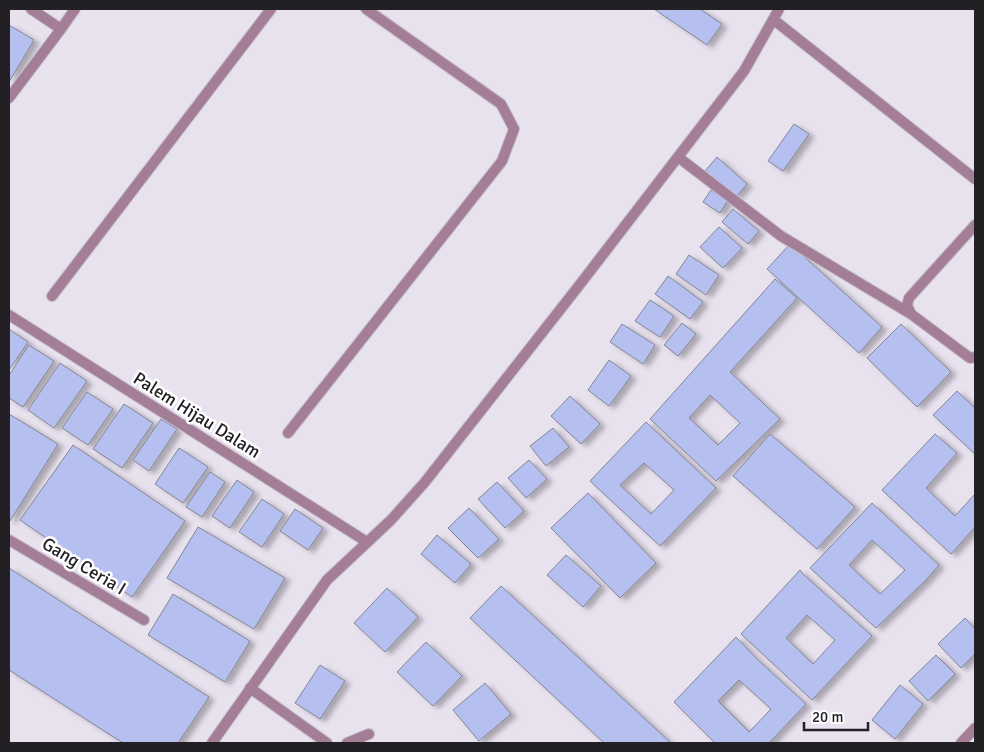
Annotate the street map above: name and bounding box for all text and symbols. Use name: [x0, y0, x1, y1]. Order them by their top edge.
street label: Palem Hijau Dalam: [129, 367, 265, 463]
street label: Gang Ceria I: [38, 532, 130, 600]
scale bar: [804, 700, 868, 732]
text: 20 m: [812, 708, 843, 726]

